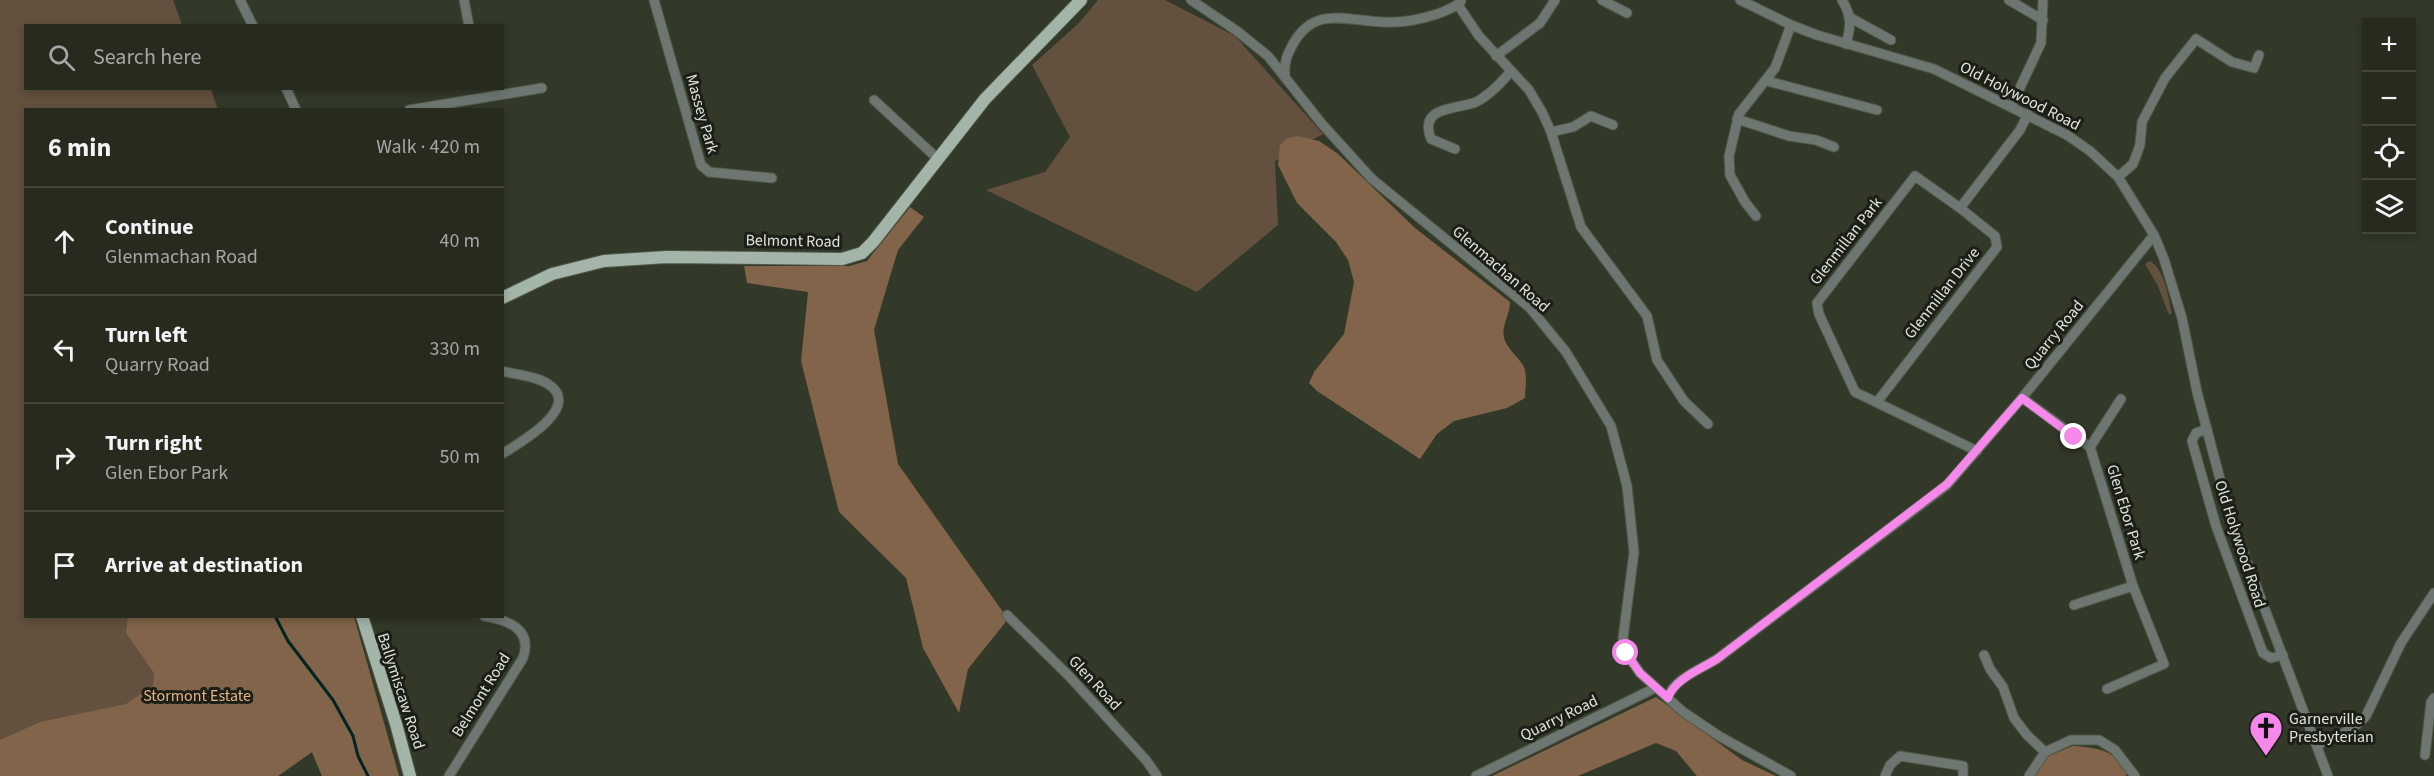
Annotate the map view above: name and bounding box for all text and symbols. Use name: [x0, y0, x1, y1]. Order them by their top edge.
map controls: [2362, 18, 2416, 234]
button: +: [2362, 18, 2416, 72]
search box: [24, 24, 504, 90]
icon: search: [45, 41, 78, 74]
text: Search here: [93, 41, 201, 73]
street label: Old Holywood Road: [1956, 56, 2084, 136]
street label: Massey Park: [680, 72, 724, 156]
button: −: [2362, 72, 2416, 126]
button: locate: [2362, 126, 2416, 180]
text: 6 min: [48, 129, 111, 166]
text: Walk · 420 m: [376, 133, 480, 161]
button: layers: [2362, 180, 2416, 234]
street label: Glenmillan Park: [1805, 192, 1887, 290]
text: Continue: [105, 211, 194, 243]
street label: Glenmachan Road: [1448, 221, 1554, 317]
icon: ahead: [48, 225, 81, 258]
text: 40 m: [440, 227, 480, 255]
street label: Belmont Road: [745, 229, 841, 253]
text: Glenmachan Road: [105, 243, 258, 271]
street label: Glenmillan Drive: [1899, 243, 1985, 343]
street label: Quarry Road: [2019, 295, 2089, 375]
text: Turn left: [105, 319, 187, 351]
icon: left: [48, 333, 81, 366]
text: 330 m: [430, 335, 480, 363]
text: Quarry Road: [105, 351, 210, 379]
route end: [2060, 423, 2086, 449]
text: Turn right: [105, 427, 202, 459]
icon: right: [48, 441, 81, 474]
text: 50 m: [440, 443, 480, 471]
text: Glen Ebor Park: [105, 459, 228, 487]
street label: Glen Ebor Park: [2101, 462, 2151, 562]
street label: Old Holywood Road: [2209, 478, 2271, 610]
icon: arrive: [48, 549, 81, 582]
text: Arrive at destination: [105, 549, 303, 581]
street label: Ballymiscaw Road: [372, 630, 430, 752]
route start: [1612, 639, 1638, 665]
street label: Belmont Road: [446, 649, 516, 741]
street label: Glen Road: [1064, 651, 1126, 715]
park label: Stormont Estate: [143, 685, 251, 707]
street label: Quarry Road: [1516, 690, 1602, 746]
place label: Garnerville Presbyterian: [2289, 708, 2374, 748]
church icon: Garnerville Presbyterian: [2248, 710, 2284, 757]

